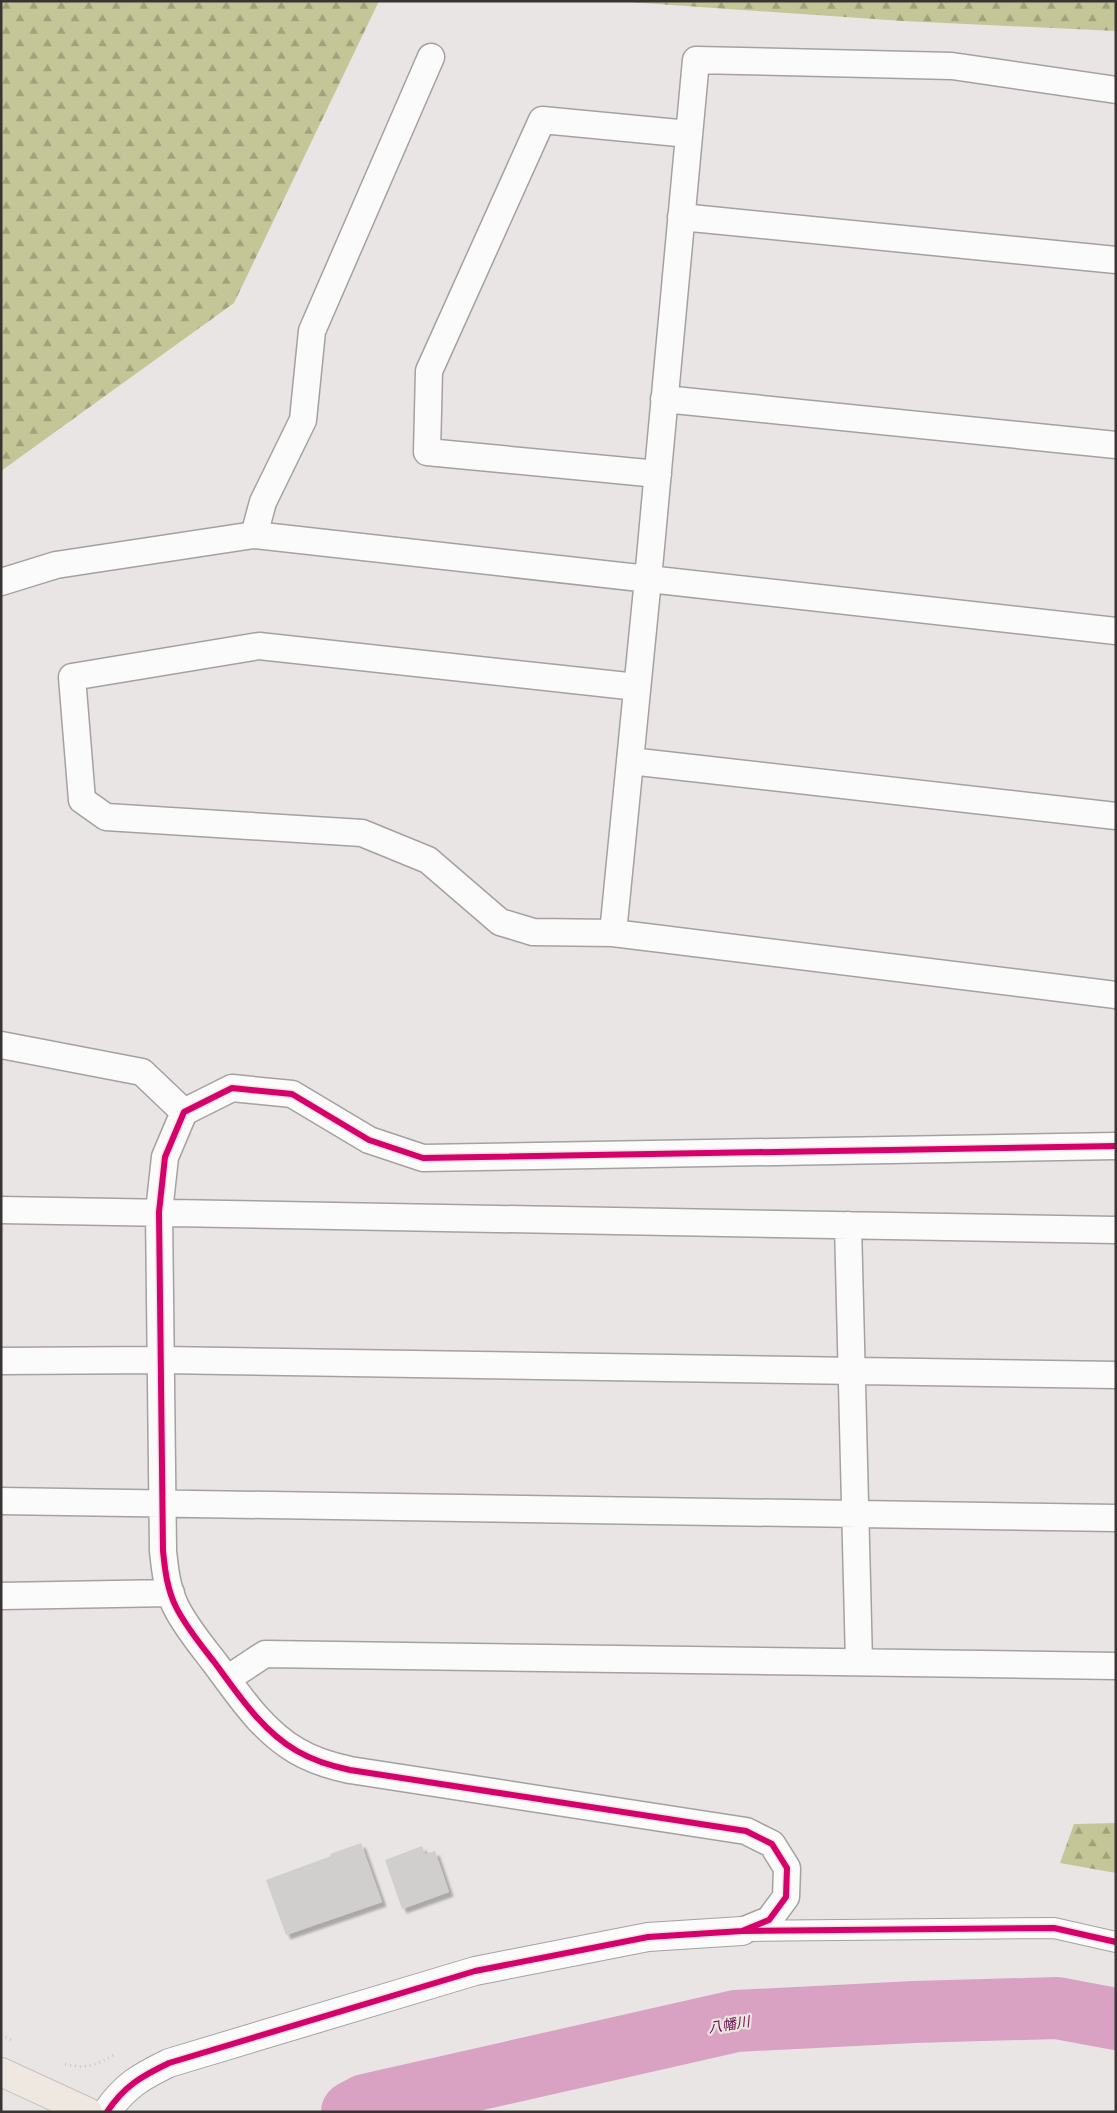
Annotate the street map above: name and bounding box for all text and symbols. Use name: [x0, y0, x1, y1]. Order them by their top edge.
water label: 八幡川: [707, 2013, 753, 2037]

